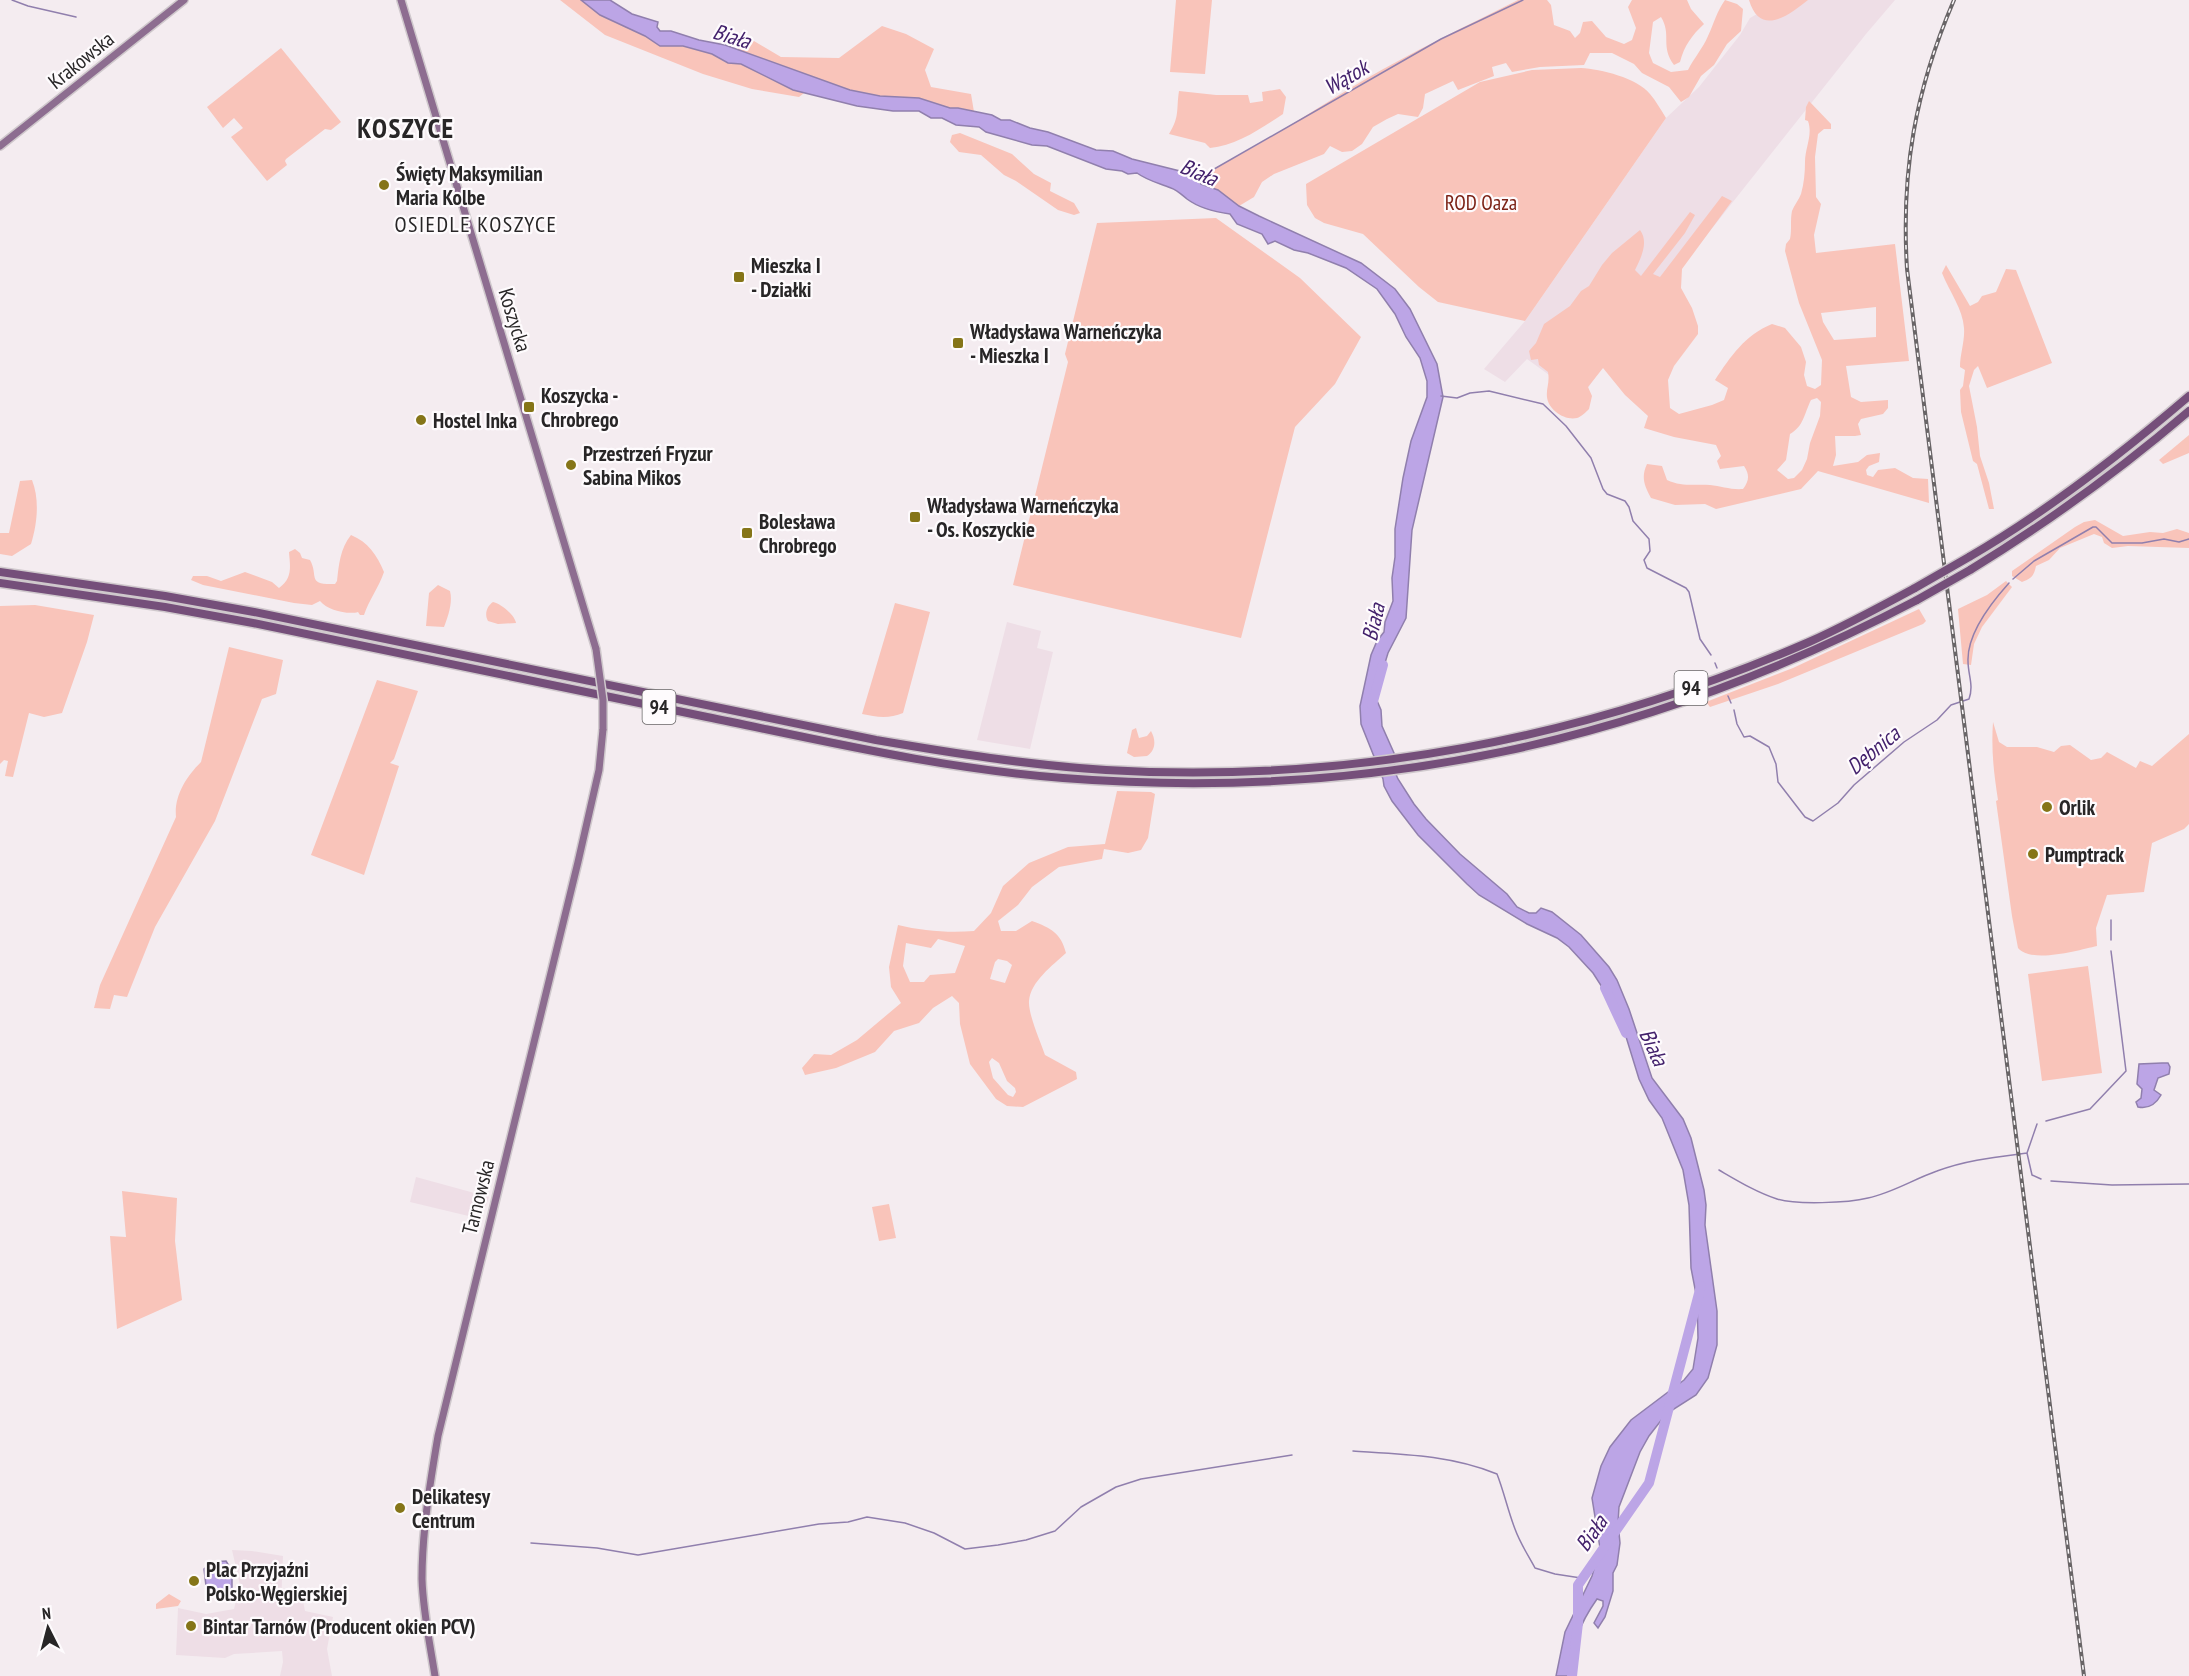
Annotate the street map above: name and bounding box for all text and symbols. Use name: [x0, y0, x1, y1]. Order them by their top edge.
water label: Biała: [710, 17, 755, 55]
street label: Krakowska: [43, 25, 119, 95]
water label: Wątok: [1319, 52, 1375, 101]
district label: KOSZYCE: [357, 111, 455, 145]
water label: Biała: [1176, 152, 1223, 193]
place label: Święty Maksymilian Maria Kolbe: [396, 160, 543, 211]
marker: Święty Maksymilian Maria Kolbe: [377, 178, 391, 192]
park label: ROD Oaza: [1445, 189, 1517, 216]
district label: OSIEDLE KOSZYCE: [394, 210, 558, 238]
place label: Mieszka I - Działki: [751, 252, 821, 303]
marker: Mieszka I - Działki: [732, 270, 746, 284]
street label: Koszycka: [493, 285, 537, 355]
place label: Władysława Warneńczyka - Mieszka I: [969, 318, 1162, 369]
marker: Władysława Warneńczyka - Mieszka I: [951, 336, 965, 350]
place label: Koszycka - Chrobrego: [541, 382, 619, 433]
marker: Koszycka - Chrobrego: [522, 400, 536, 414]
place label: Hostel Inka: [433, 407, 517, 434]
marker: Hostel Inka: [414, 413, 428, 427]
place label: Przestrzeń Fryzur Sabina Mikos: [583, 440, 714, 491]
marker: Przestrzeń Fryzur Sabina Mikos: [564, 458, 578, 472]
place label: Władysława Warneńczyka - Os. Koszyckie: [926, 492, 1119, 543]
place label: Bolesława Chrobrego: [759, 508, 837, 559]
marker: Władysława Warneńczyka - Os. Koszyckie: [908, 510, 922, 524]
marker: Bolesława Chrobrego: [740, 526, 754, 540]
water label: Biała: [1355, 599, 1391, 644]
road number: 94: [1674, 671, 1708, 705]
road number: 94: [642, 690, 676, 724]
water label: Dębnica: [1841, 719, 1906, 780]
place label: Orlik: [2059, 794, 2096, 821]
marker: Orlik: [2040, 800, 2054, 814]
place label: Pumptrack: [2045, 841, 2124, 868]
marker: Pumptrack: [2026, 847, 2040, 861]
water label: Biała: [1633, 1024, 1675, 1071]
street label: Tarnowska: [456, 1157, 500, 1237]
place label: Delikatesy Centrum: [412, 1483, 491, 1534]
marker: Delikatesy Centrum: [393, 1501, 407, 1515]
water label: Biała: [1569, 1508, 1614, 1557]
place label: Plac Przyjaźni Polsko-Węgierskiej: [206, 1556, 347, 1607]
marker: Plac Przyjaźni Polsko-Węgierskiej: [187, 1574, 201, 1588]
north arrow: [18, 1598, 78, 1658]
text: N: [41, 1603, 52, 1623]
place label: Bintar Tarnów (Producent okien PCV): [203, 1613, 476, 1640]
marker: Bintar Tarnów (Producent okien PCV): [184, 1619, 198, 1633]

